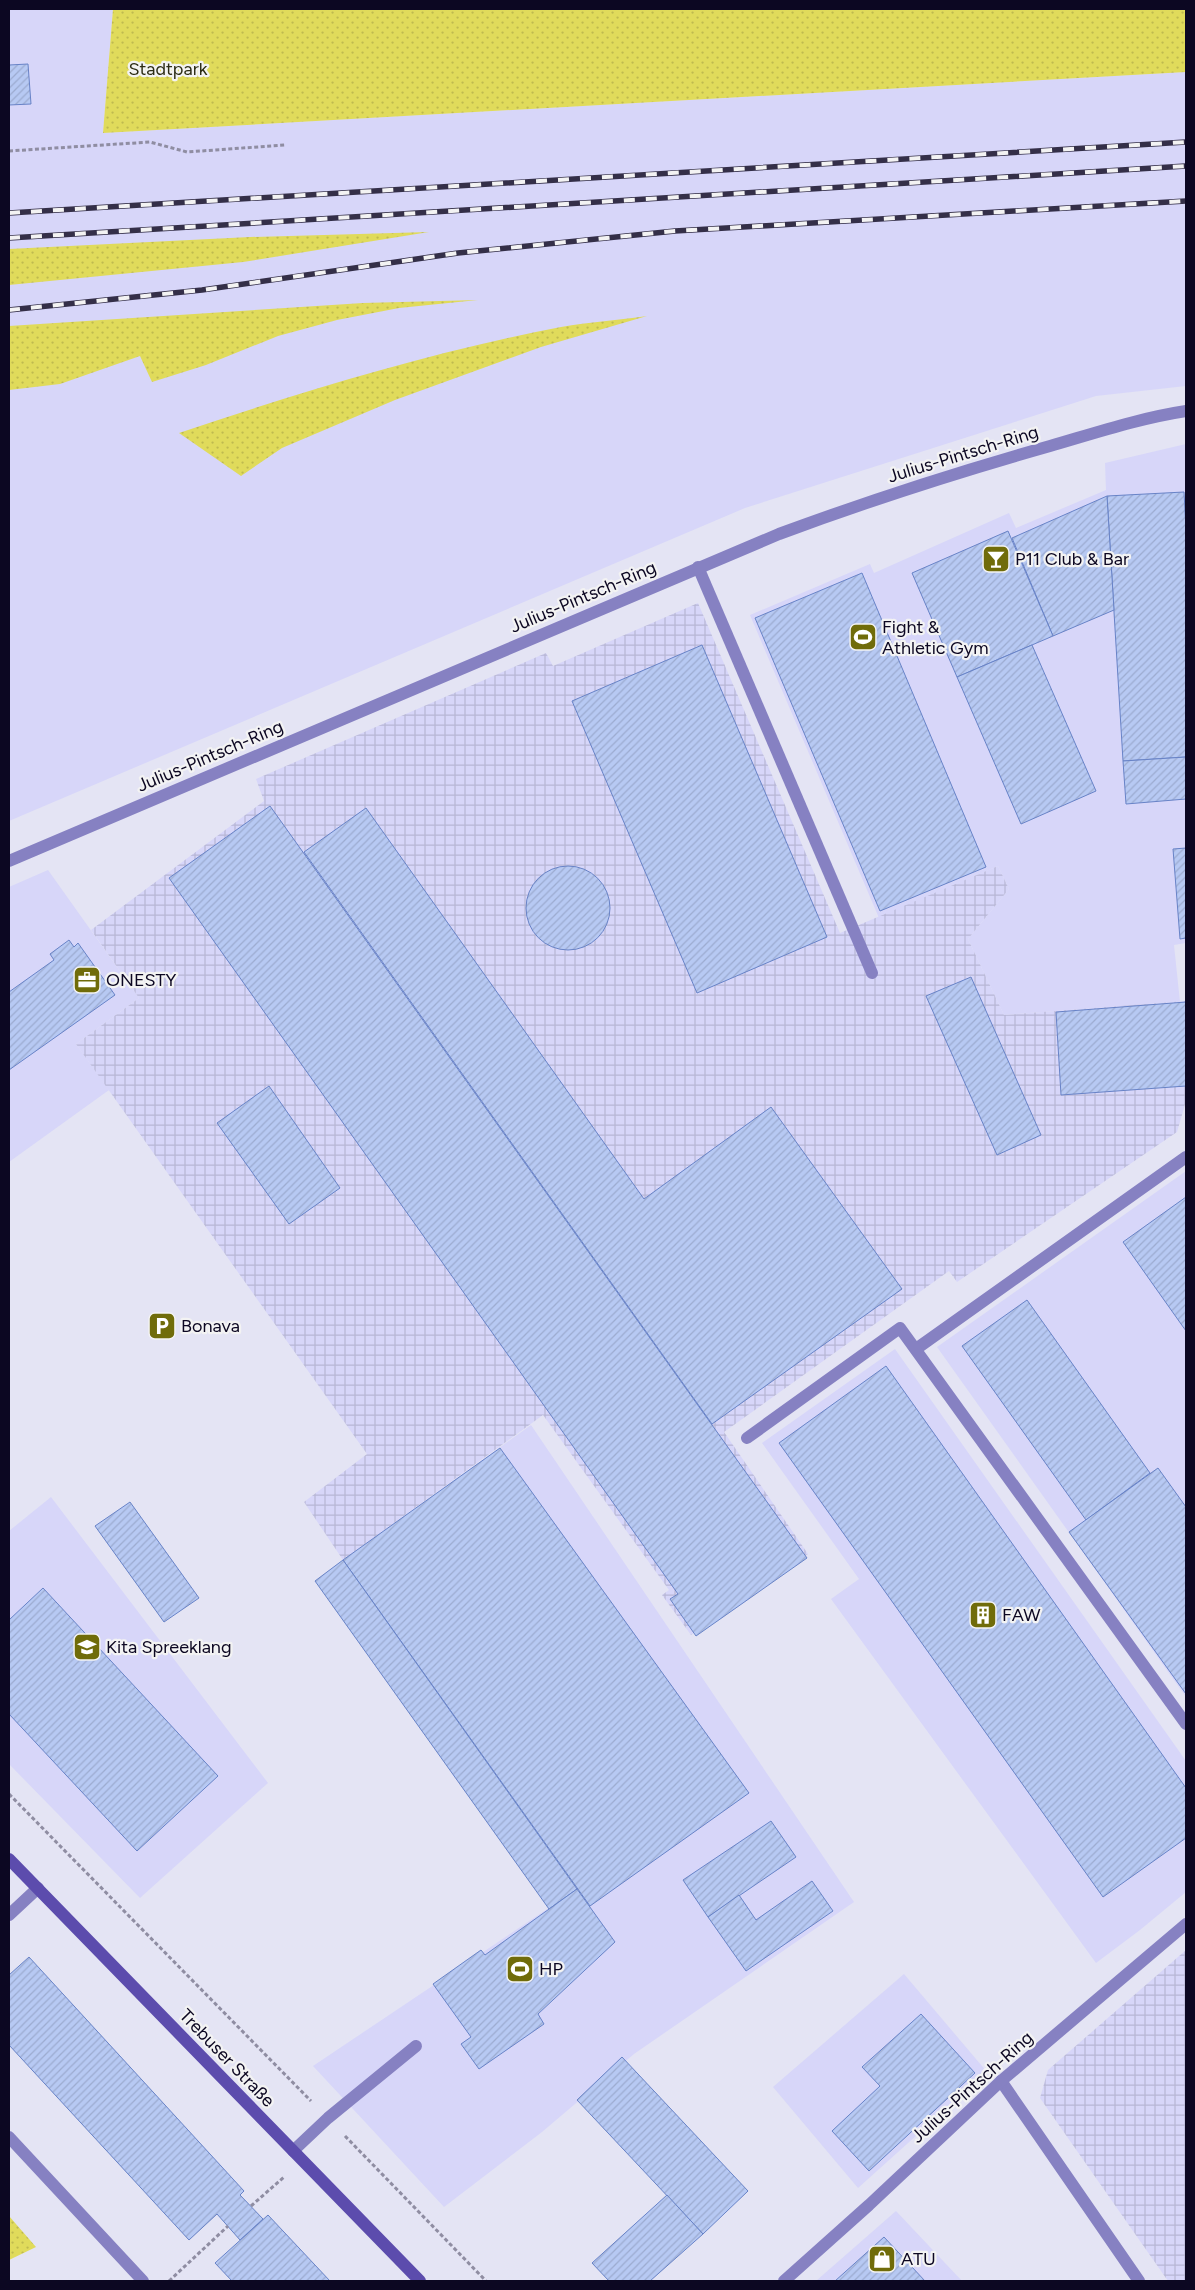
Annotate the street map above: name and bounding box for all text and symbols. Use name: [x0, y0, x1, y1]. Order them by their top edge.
park label: Stadtpark: [129, 58, 208, 80]
street label: Julius-Pintsch-Ring: [885, 421, 1041, 487]
bar icon: P11 Club & Bar: [981, 544, 1011, 574]
place label: P11 Club & Bar: [1015, 548, 1129, 570]
street label: Julius-Pintsch-Ring: [507, 556, 659, 638]
place label: Fight & Athletic Gym: [882, 616, 988, 659]
sports icon: Fight & Athletic Gym: [848, 622, 878, 652]
street label: Julius-Pintsch-Ring: [134, 715, 286, 797]
office icon: ONESTY: [72, 965, 102, 995]
place label: ONESTY: [106, 969, 177, 991]
parking icon: Bonava: [147, 1311, 177, 1341]
place label: Bonava: [181, 1315, 240, 1337]
building icon: FAW: [968, 1600, 998, 1630]
place label: FAW: [1002, 1604, 1041, 1626]
school or university icon: Kita Spreeklang: [72, 1632, 102, 1662]
place label: Kita Spreeklang: [106, 1636, 231, 1658]
sports icon: HP: [505, 1954, 535, 1984]
place label: HP: [539, 1958, 563, 1980]
street label: Trebuser Straße: [175, 2005, 279, 2112]
street label: Julius-Pintsch-Ring: [906, 2026, 1038, 2148]
shop icon: ATU: [867, 2244, 897, 2274]
place label: ATU: [901, 2248, 936, 2270]

